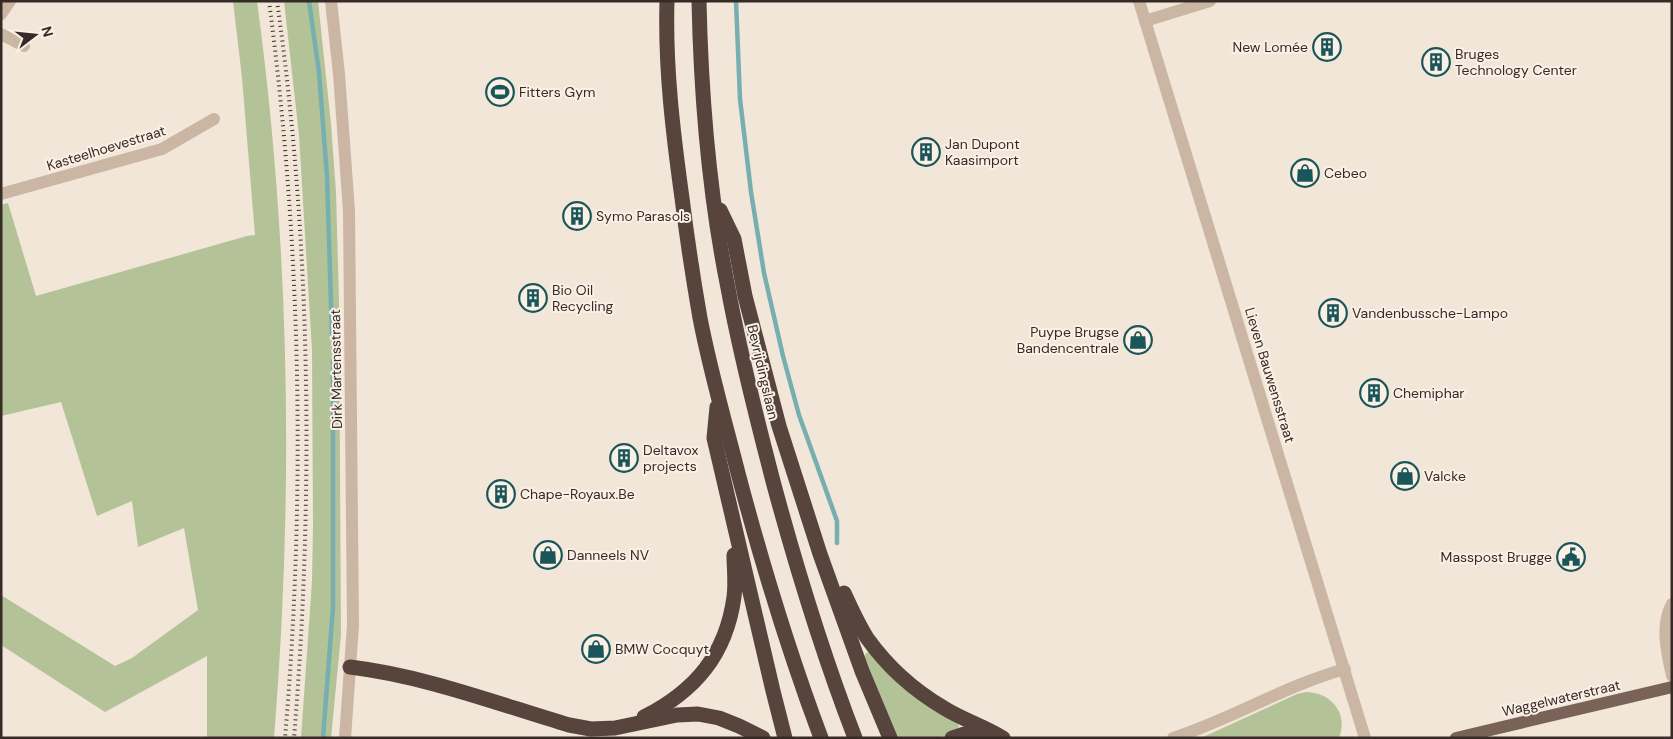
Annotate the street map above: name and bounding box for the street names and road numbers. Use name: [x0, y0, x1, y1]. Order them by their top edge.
street label: Kasteelhoevestraat: [44, 121, 168, 175]
street label: Lieven Bauwensstraat: [1241, 305, 1299, 445]
street label: Dirk Martensstraat: [326, 309, 346, 429]
street label: Bevrijdingslaan: [743, 323, 783, 421]
street label: Waggelwaterstraat: [1500, 676, 1622, 720]

